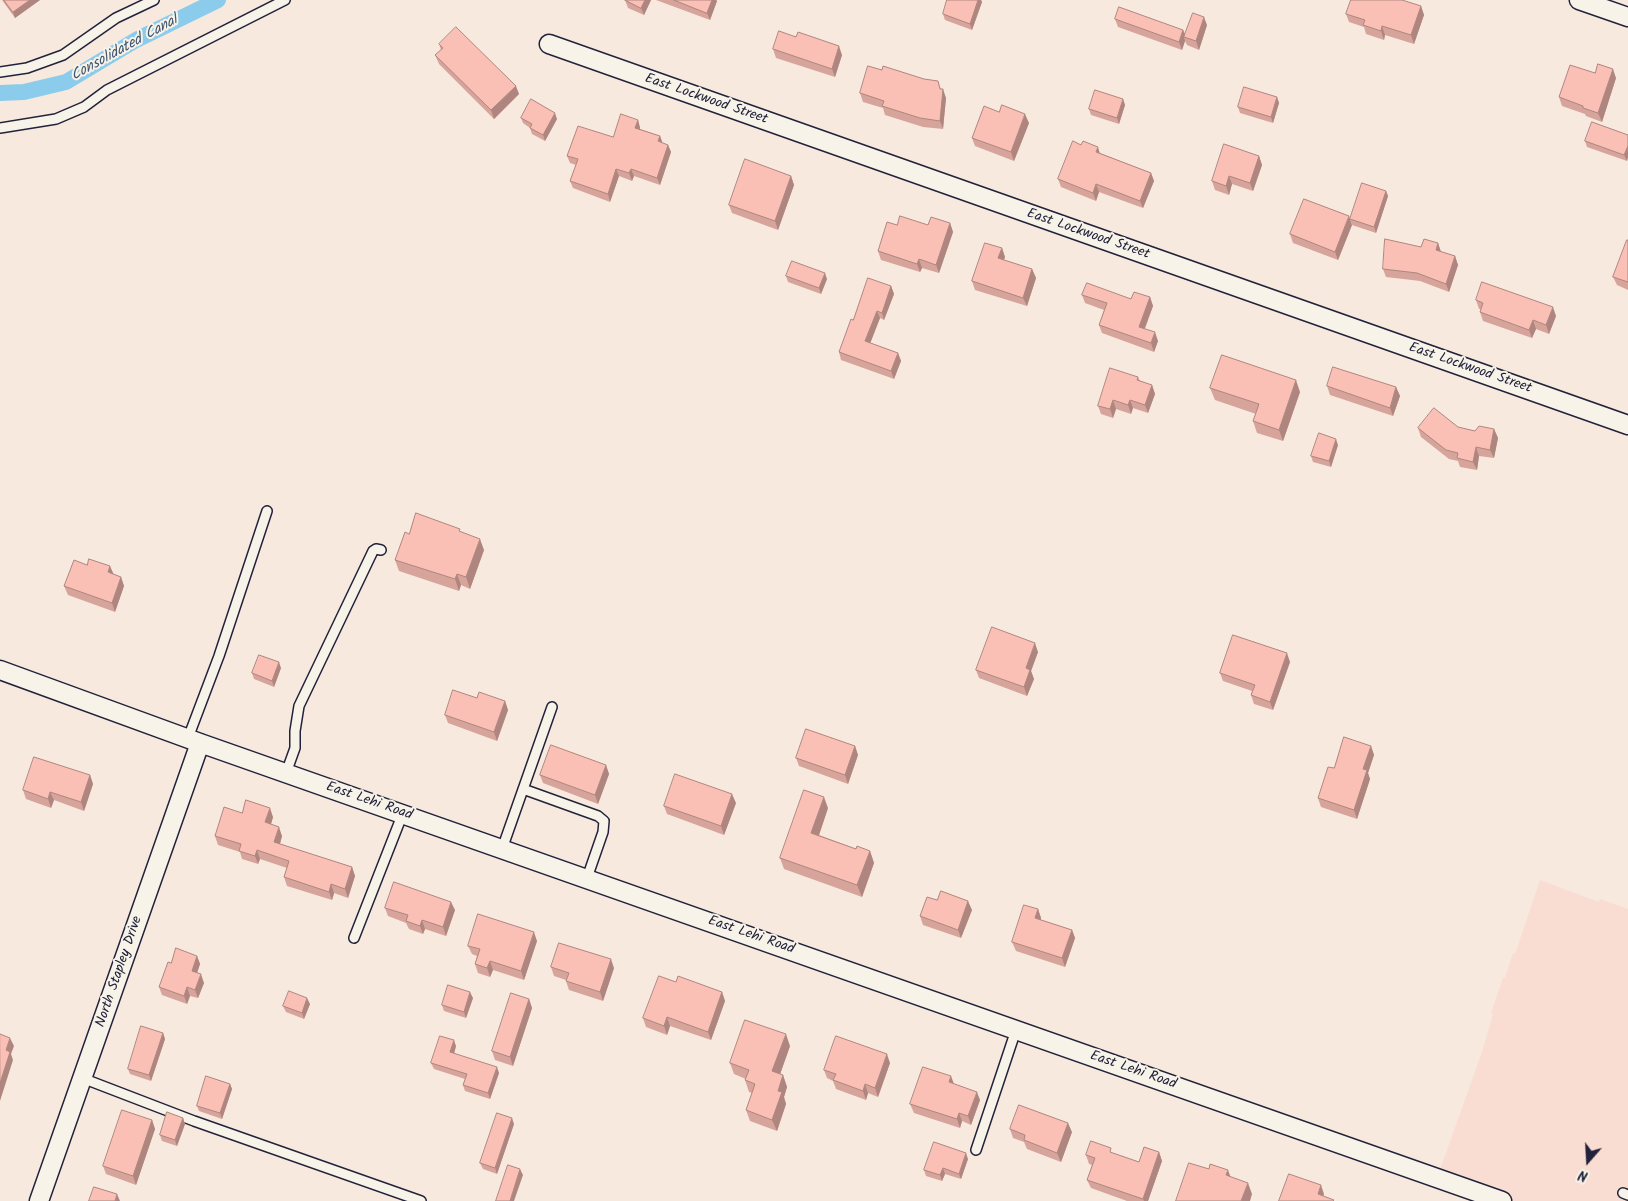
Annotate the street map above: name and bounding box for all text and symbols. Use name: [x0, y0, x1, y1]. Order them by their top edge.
water label: Consolidated Canal: [68, 12, 182, 86]
street label: East Lockwood Street: [642, 71, 770, 129]
street label: East Lockwood Street: [1024, 206, 1152, 264]
street label: East Lockwood Street: [1406, 340, 1534, 398]
street label: East Lehi Road: [324, 779, 414, 825]
street label: East Lehi Road: [706, 913, 796, 959]
street label: North Stapley Drive: [93, 914, 147, 1030]
street label: East Lehi Road: [1088, 1048, 1178, 1094]
north arrow: [1563, 1136, 1613, 1186]
text: N: [1575, 1163, 1591, 1187]

